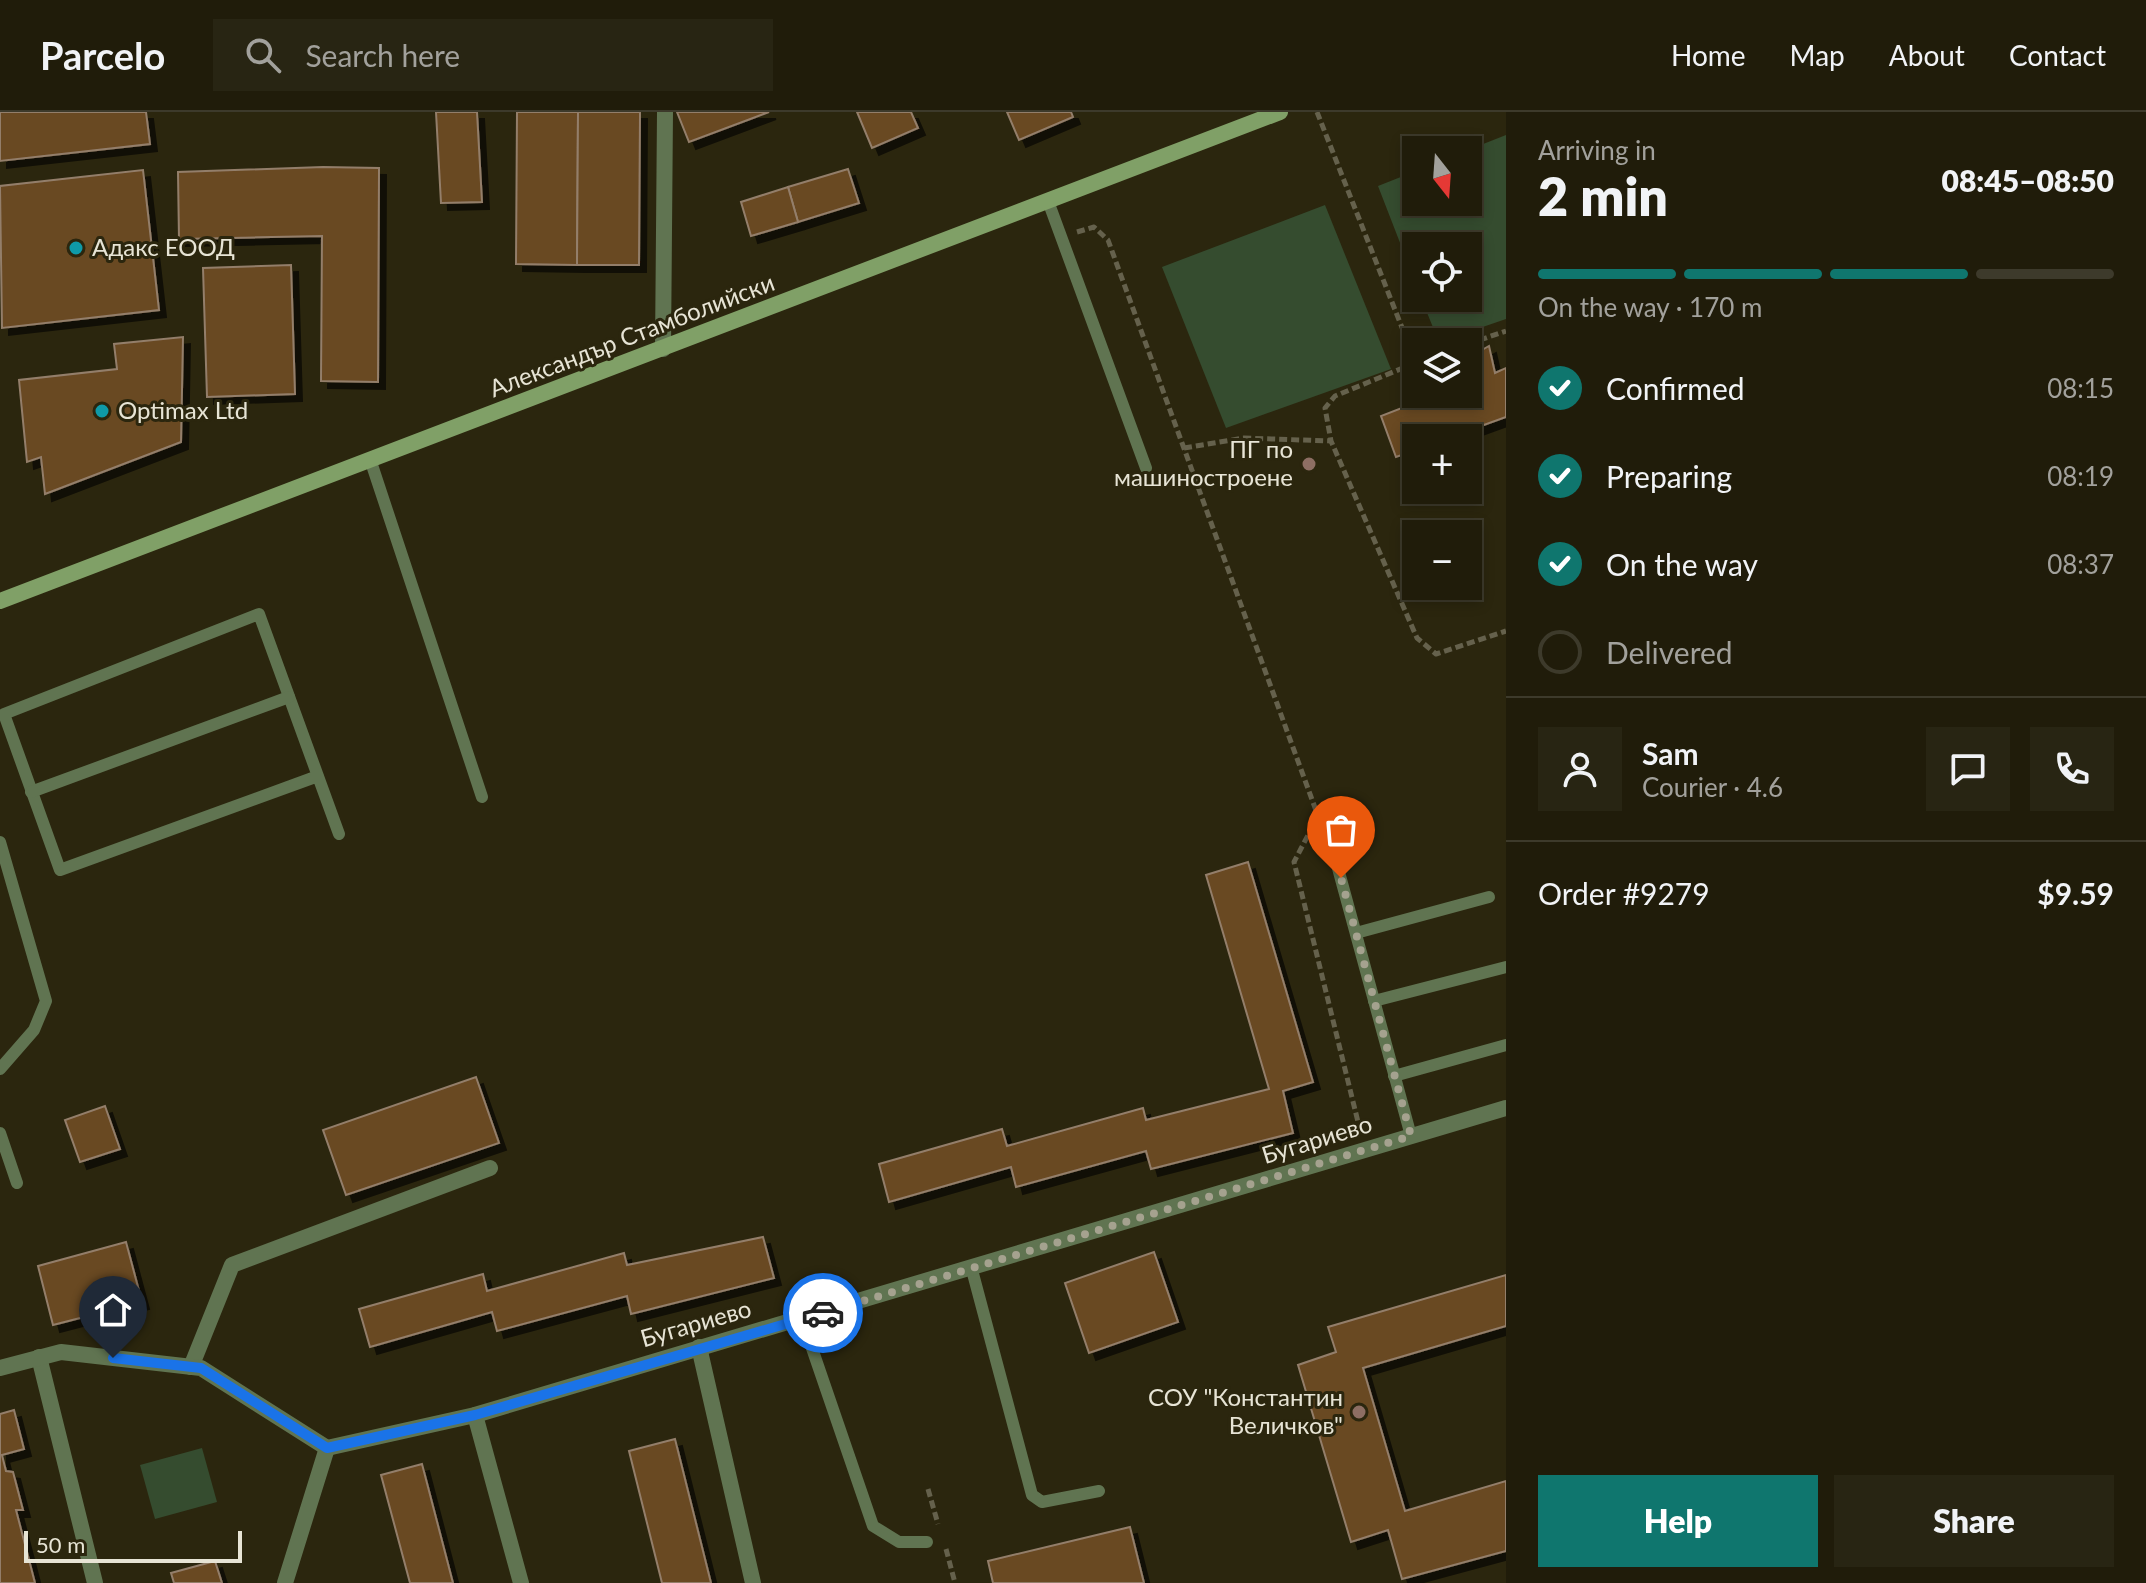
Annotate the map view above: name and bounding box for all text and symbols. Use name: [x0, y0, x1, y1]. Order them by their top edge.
search box: [213, 19, 773, 91]
text: Parcelo: [40, 32, 165, 78]
icon: search: [241, 33, 285, 77]
text: Search here: [305, 37, 460, 73]
text: Home: [1671, 38, 1746, 72]
text: Map: [1790, 38, 1845, 72]
text: About: [1889, 38, 1965, 72]
text: Contact: [2009, 38, 2106, 72]
text: Arriving in: [1538, 134, 1656, 166]
north arrow: [1402, 136, 1482, 216]
map controls: [1402, 136, 1482, 600]
text: 08:45–08:50: [1941, 162, 2114, 198]
text: 2 min: [1538, 165, 1668, 227]
place label: Адакс ЕООД: [92, 232, 235, 261]
button: locate: [1402, 232, 1482, 312]
marker: Адакс ЕООД: [67, 239, 85, 257]
street label: Александър Стамболийски: [485, 267, 778, 402]
text: On the way · 170 m: [1538, 291, 1762, 323]
button: layers: [1402, 328, 1482, 408]
icon: check: [1538, 366, 1582, 410]
text: Confirmed: [1606, 370, 1745, 406]
text: 08:15: [2047, 372, 2114, 404]
place label: Optimax Ltd: [118, 395, 248, 424]
marker: Optimax Ltd: [93, 402, 111, 420]
button: +: [1402, 424, 1482, 504]
place label: ПГ по машиностроене: [1114, 434, 1293, 491]
icon: check: [1538, 454, 1582, 498]
marker: ПГ по машиностроене: [1300, 455, 1318, 473]
text: Preparing: [1606, 458, 1732, 494]
text: 08:19: [2047, 460, 2114, 492]
button: −: [1402, 520, 1482, 600]
icon: check: [1538, 542, 1582, 586]
text: On the way: [1606, 546, 1758, 582]
text: 08:37: [2047, 548, 2114, 580]
text: Delivered: [1606, 634, 1733, 670]
button: person: [1538, 727, 1622, 811]
button: chat: [1926, 727, 2010, 811]
button: phone: [2030, 727, 2114, 811]
text: Sam: [1642, 735, 1699, 771]
text: Courier · 4.6: [1642, 771, 1783, 803]
pin: [1307, 796, 1375, 878]
icon: bag: [1319, 808, 1363, 852]
text: Order #9279: [1538, 875, 1710, 911]
text: $9.59: [2037, 875, 2114, 911]
street label: Бугариево: [1258, 1108, 1375, 1169]
courier: [783, 1273, 863, 1353]
pin: [79, 1276, 147, 1358]
icon: home: [91, 1288, 135, 1332]
icon: car: [801, 1291, 845, 1335]
street label: Бугариево: [637, 1293, 754, 1352]
place label: СОУ "Константин Величков": [1148, 1382, 1343, 1439]
marker: СОУ "Константин Величков": [1350, 1403, 1368, 1421]
button: Help: [1538, 1475, 1818, 1567]
button: Share: [1834, 1475, 2114, 1567]
scale bar: [24, 1527, 242, 1563]
text: 50 m: [36, 1531, 85, 1558]

